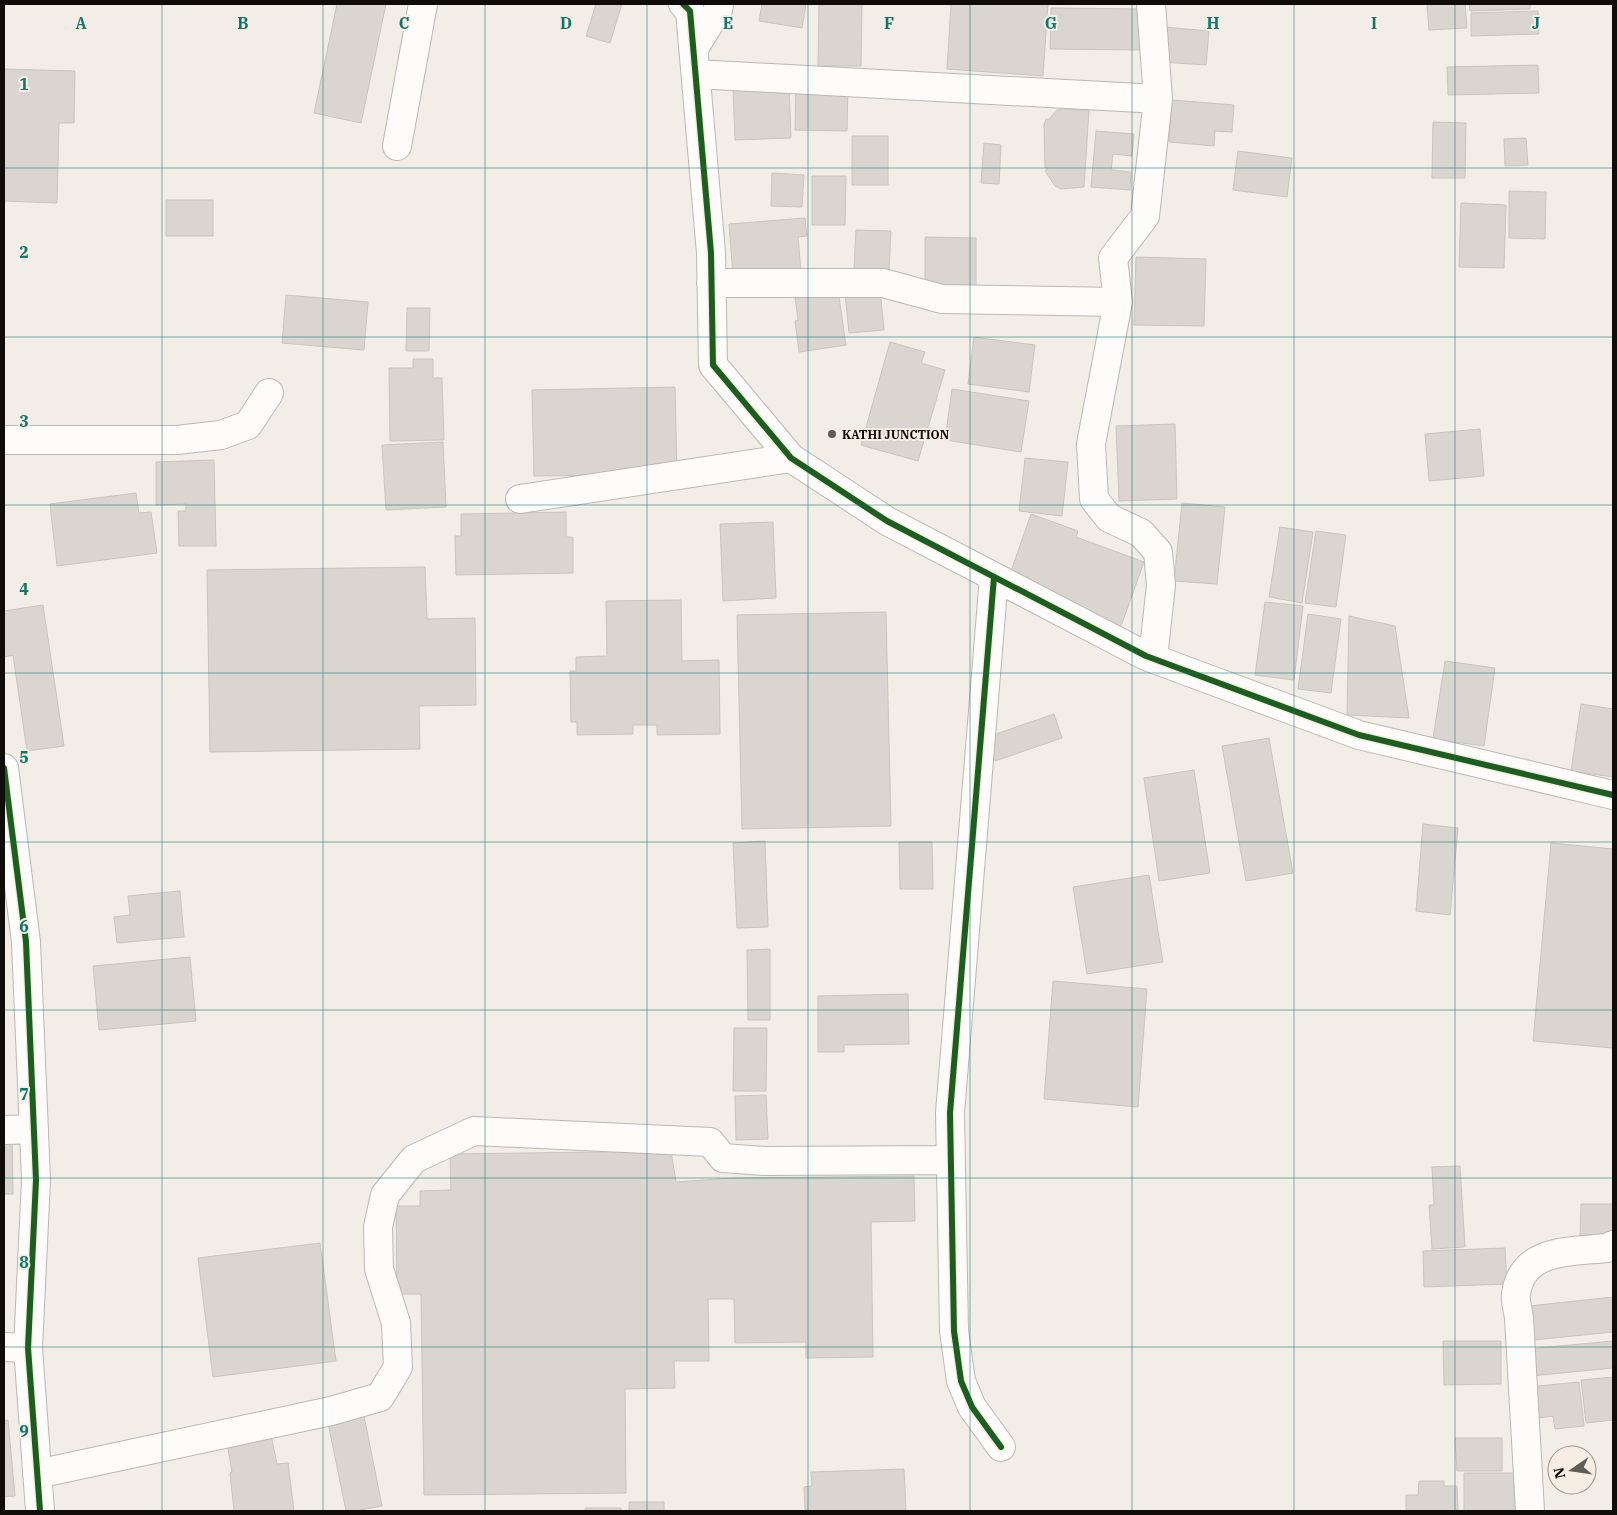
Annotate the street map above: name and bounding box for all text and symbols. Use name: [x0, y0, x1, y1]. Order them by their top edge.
text: A: [75, 13, 87, 33]
text: B: [237, 13, 249, 33]
text: C: [399, 13, 409, 33]
text: D: [560, 13, 572, 33]
text: E: [723, 13, 733, 33]
text: F: [884, 13, 894, 33]
text: G: [1045, 13, 1057, 33]
text: H: [1207, 13, 1220, 33]
text: I: [1371, 13, 1377, 33]
text: J: [1532, 13, 1540, 33]
text: 1: [19, 74, 29, 94]
text: 2: [19, 242, 29, 262]
text: 3: [19, 411, 29, 431]
place label: KATHI JUNCTION: [842, 427, 949, 442]
marker: KATHI JUNCTION: [826, 428, 838, 440]
text: 4: [19, 579, 29, 599]
text: 5: [19, 747, 29, 767]
text: 6: [19, 916, 29, 936]
text: 7: [19, 1084, 29, 1104]
text: 8: [19, 1252, 29, 1272]
text: 9: [19, 1421, 29, 1441]
north arrow: [1547, 1445, 1597, 1495]
text: N: [1549, 1466, 1569, 1480]

